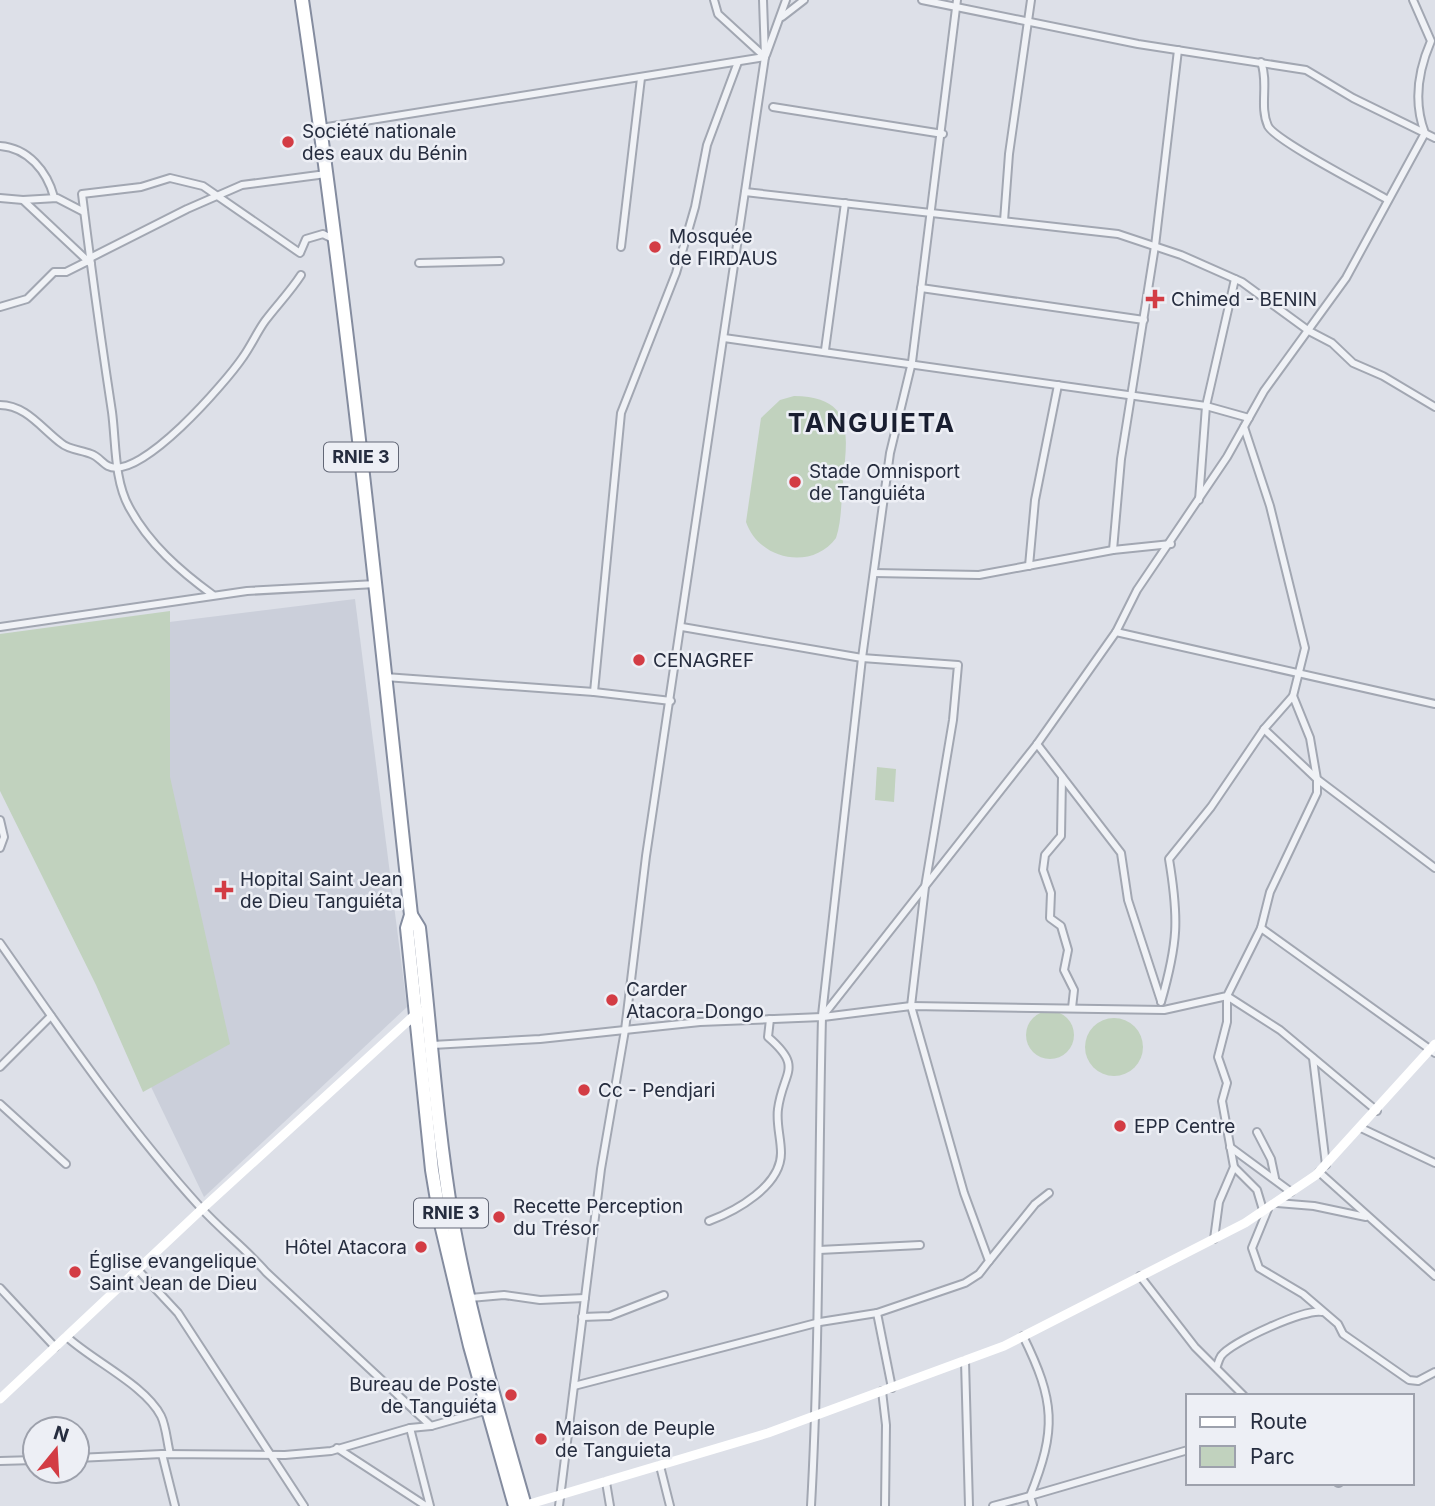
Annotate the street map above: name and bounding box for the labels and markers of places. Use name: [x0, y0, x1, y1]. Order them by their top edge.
place label: Société nationale des eaux du Bénin: [302, 120, 468, 165]
marker: Société nationale des eaux du Bénin: [280, 134, 296, 150]
place label: Mosquée de FIRDAUS: [669, 225, 778, 270]
marker: Mosquée de FIRDAUS: [647, 239, 663, 255]
place label: Chimed - BENIN: [1171, 288, 1317, 311]
marker: Chimed - BENIN: [1145, 289, 1165, 309]
place label: Stade Omnisport de Tanguiéta: [809, 460, 960, 505]
marker: Stade Omnisport de Tanguiéta: [787, 474, 803, 490]
place label: CENAGREF: [653, 649, 754, 672]
marker: CENAGREF: [631, 652, 647, 668]
place label: Hopital Saint Jean de Dieu Tanguiéta: [240, 868, 403, 913]
marker: Hopital Saint Jean de Dieu Tanguiéta: [214, 880, 234, 900]
place label: Carder Atacora-Dongo: [626, 978, 764, 1023]
marker: Carder Atacora-Dongo: [604, 992, 620, 1008]
place label: Cc - Pendjari: [598, 1079, 715, 1102]
marker: Cc - Pendjari: [576, 1082, 592, 1098]
place label: EPP Centre: [1134, 1115, 1235, 1138]
marker: EPP Centre: [1112, 1118, 1128, 1134]
place label: Recette Perception du Trésor: [513, 1195, 683, 1240]
marker: Recette Perception du Trésor: [491, 1209, 507, 1225]
place label: Hôtel Atacora: [285, 1236, 407, 1259]
marker: Hôtel Atacora: [413, 1239, 429, 1255]
place label: Église evangelique Saint Jean de Dieu: [89, 1249, 257, 1295]
marker: Église evangelique Saint Jean de Dieu: [67, 1264, 83, 1280]
place label: Bureau de Poste de Tanguiéta: [349, 1373, 497, 1418]
marker: Bureau de Poste de Tanguiéta: [503, 1387, 519, 1403]
place label: Maison de Peuple de Tanguieta: [555, 1417, 715, 1462]
marker: Maison de Peuple de Tanguieta: [533, 1431, 549, 1447]

